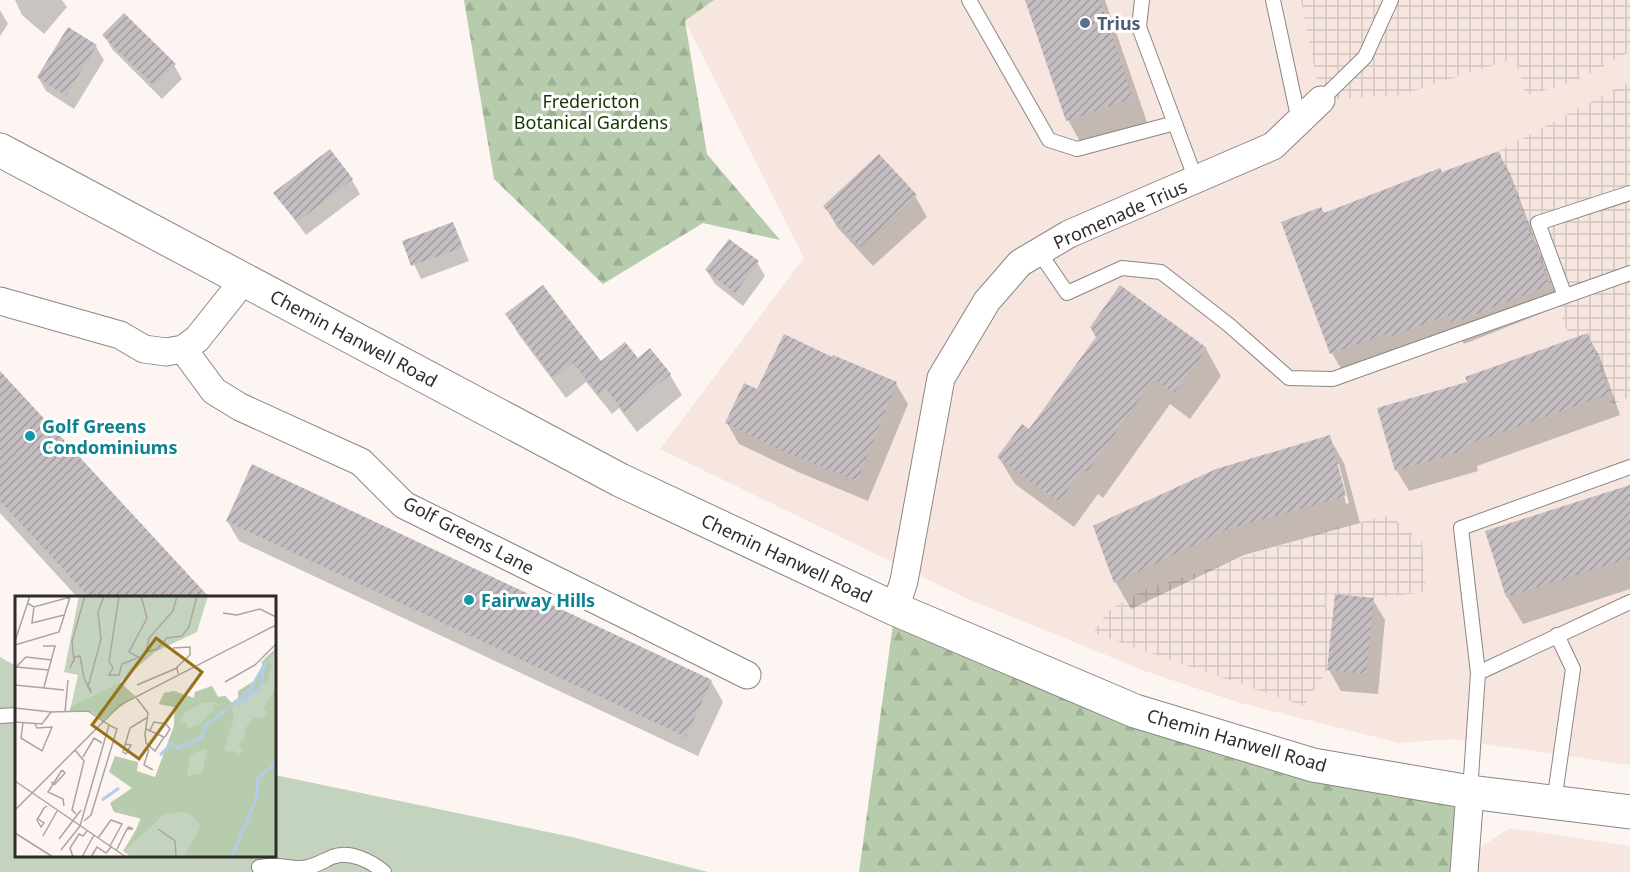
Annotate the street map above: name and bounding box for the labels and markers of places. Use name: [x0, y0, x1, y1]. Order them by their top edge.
place label: Trius: [1097, 11, 1141, 35]
marker: Trius: [1078, 16, 1092, 30]
place label: Golf Greens Condominiums: [42, 414, 177, 459]
marker: Golf Greens Condominiums: [23, 429, 37, 443]
place label: Fairway Hills: [481, 588, 595, 612]
marker: Fairway Hills: [462, 593, 476, 607]

